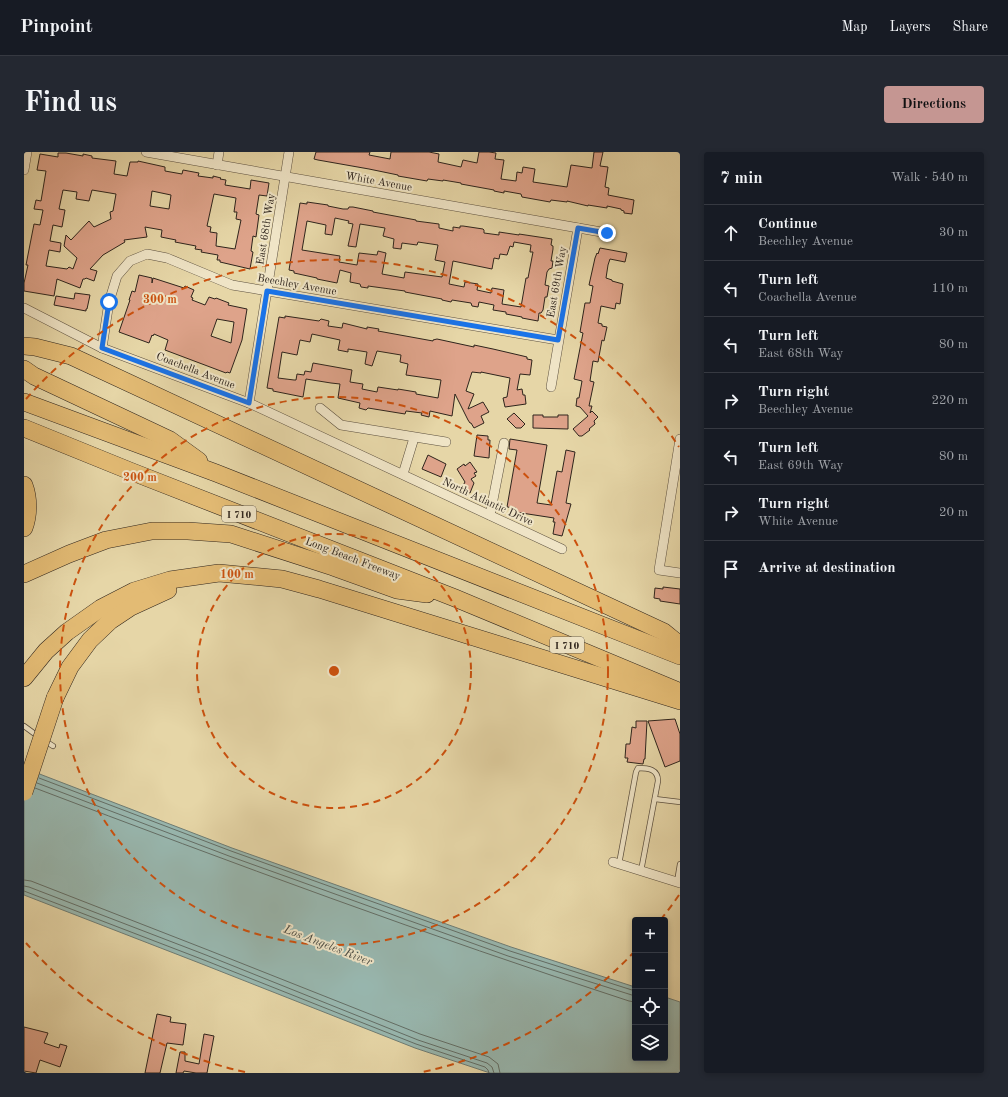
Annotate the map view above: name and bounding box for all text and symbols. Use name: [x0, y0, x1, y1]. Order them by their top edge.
text: Pinpoint: [20, 18, 93, 37]
text: Map: [842, 20, 868, 34]
text: Layers: [890, 20, 931, 34]
text: Share: [953, 20, 988, 34]
button: Directions: [884, 86, 984, 123]
text: Find us: [24, 90, 117, 118]
text: 7 min: [720, 170, 763, 187]
street label: White Avenue: [344, 171, 413, 194]
text: Walk · 540 m: [891, 171, 968, 184]
street label: East 68th Way: [255, 192, 278, 266]
text: Continue: [758, 217, 817, 232]
icon: ahead: [720, 222, 742, 244]
route end: [598, 224, 616, 242]
text: 30 m: [939, 226, 968, 239]
text: Beechley Avenue: [758, 235, 853, 248]
street label: East 69th Way: [546, 246, 569, 319]
street label: Beechley Avenue: [256, 273, 337, 298]
text: Turn left: [758, 273, 818, 288]
icon: left: [720, 278, 742, 300]
text: 110 m: [931, 282, 968, 295]
text: Coachella Avenue: [758, 291, 857, 304]
route start: [100, 293, 118, 311]
text: 300 m: [143, 294, 177, 306]
text: Turn left: [758, 329, 818, 344]
icon: left: [720, 334, 742, 356]
text: 80 m: [939, 338, 968, 351]
text: East 68th Way: [758, 347, 844, 360]
street label: Coachella Avenue: [155, 351, 236, 391]
text: Turn right: [758, 385, 829, 400]
icon: right: [720, 390, 742, 412]
text: 220 m: [931, 394, 968, 407]
text: Beechley Avenue: [758, 403, 853, 416]
text: Turn left: [758, 441, 818, 456]
icon: left: [720, 446, 742, 468]
text: 80 m: [939, 450, 968, 463]
text: East 69th Way: [758, 459, 844, 472]
text: 200 m: [123, 472, 157, 484]
street label: North Atlantic Drive: [440, 476, 535, 528]
text: Turn right: [758, 497, 829, 512]
icon: right: [720, 502, 742, 524]
road number: I 710: [222, 506, 256, 522]
text: 20 m: [939, 506, 968, 519]
text: White Avenue: [758, 515, 838, 528]
street label: Long Beach Freeway: [303, 536, 402, 583]
icon: arrive: [720, 558, 742, 580]
text: Arrive at destination: [758, 561, 896, 576]
text: 100 m: [220, 569, 254, 581]
road number: I 710: [550, 637, 584, 653]
centre of rings: [327, 664, 341, 678]
map controls: [632, 917, 668, 1061]
button: +: [632, 917, 668, 953]
water label: Los Angeles River: [281, 923, 374, 969]
button: −: [632, 953, 668, 989]
button: locate: [632, 989, 668, 1025]
button: layers: [632, 1025, 668, 1061]

